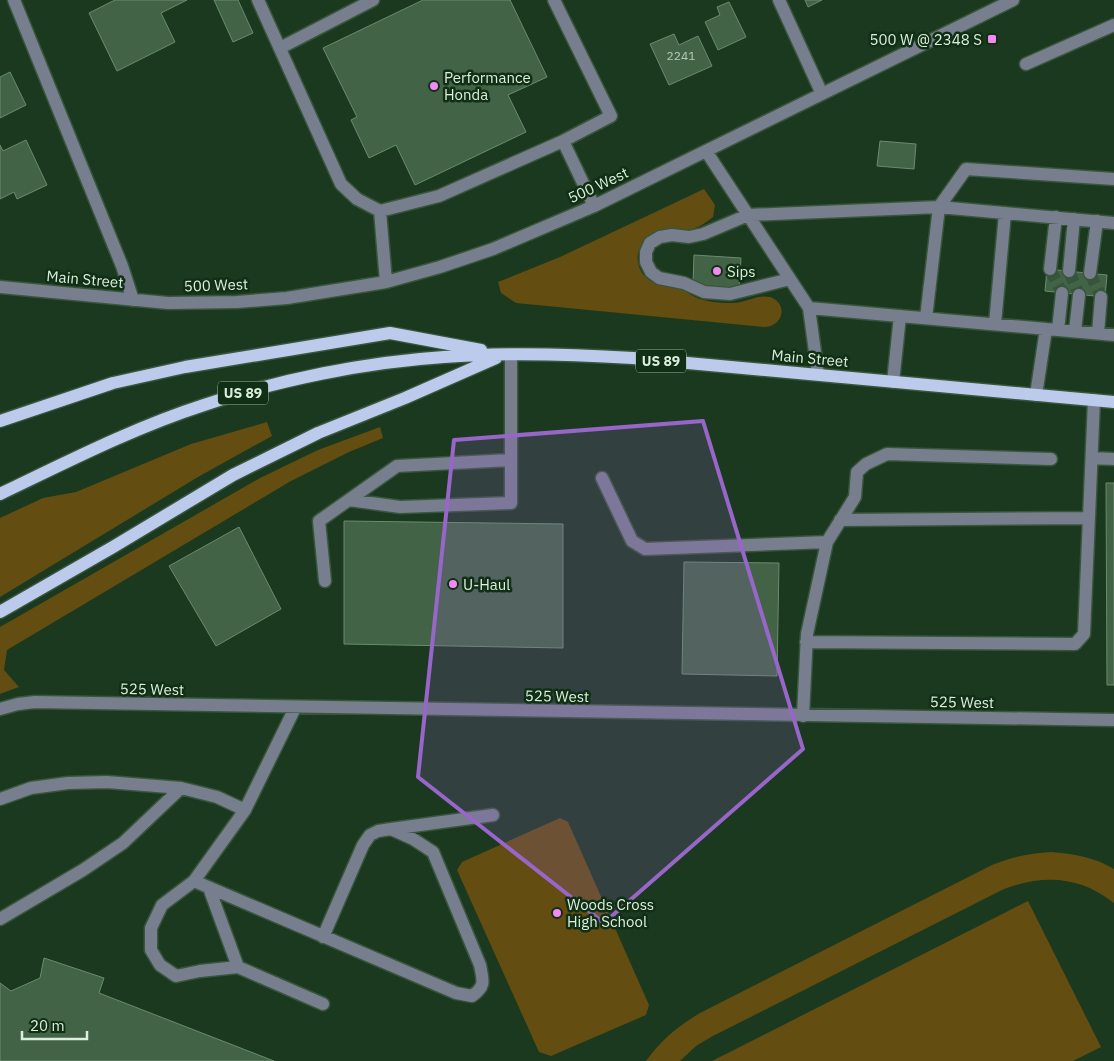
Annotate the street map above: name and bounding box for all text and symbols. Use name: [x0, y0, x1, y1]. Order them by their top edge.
place label: 500 W @ 2348 S: [869, 30, 982, 49]
marker: 500 W @ 2348 S: [986, 33, 998, 45]
house number: 2241: [667, 48, 695, 63]
place label: Performance Honda: [444, 68, 531, 104]
marker: Performance Honda: [428, 80, 440, 92]
street label: 500 West: [565, 163, 631, 207]
place label: Sips: [727, 262, 755, 281]
marker: Sips: [711, 265, 723, 277]
street label: Main Street: [46, 266, 124, 292]
street label: 500 West: [183, 274, 249, 296]
street label: Main Street: [771, 345, 849, 371]
road number: US 89: [636, 350, 686, 372]
road number: US 89: [218, 382, 268, 404]
place label: U-Haul: [463, 575, 510, 594]
marker: U-Haul: [447, 578, 459, 590]
street label: 525 West: [120, 679, 184, 699]
street label: 525 West: [525, 686, 589, 706]
street label: 525 West: [930, 692, 994, 712]
place label: Woods Cross High School: [567, 895, 654, 931]
marker: Woods Cross High School: [551, 907, 563, 919]
scale bar: [22, 1008, 88, 1040]
text: 20 m: [30, 1016, 65, 1035]

